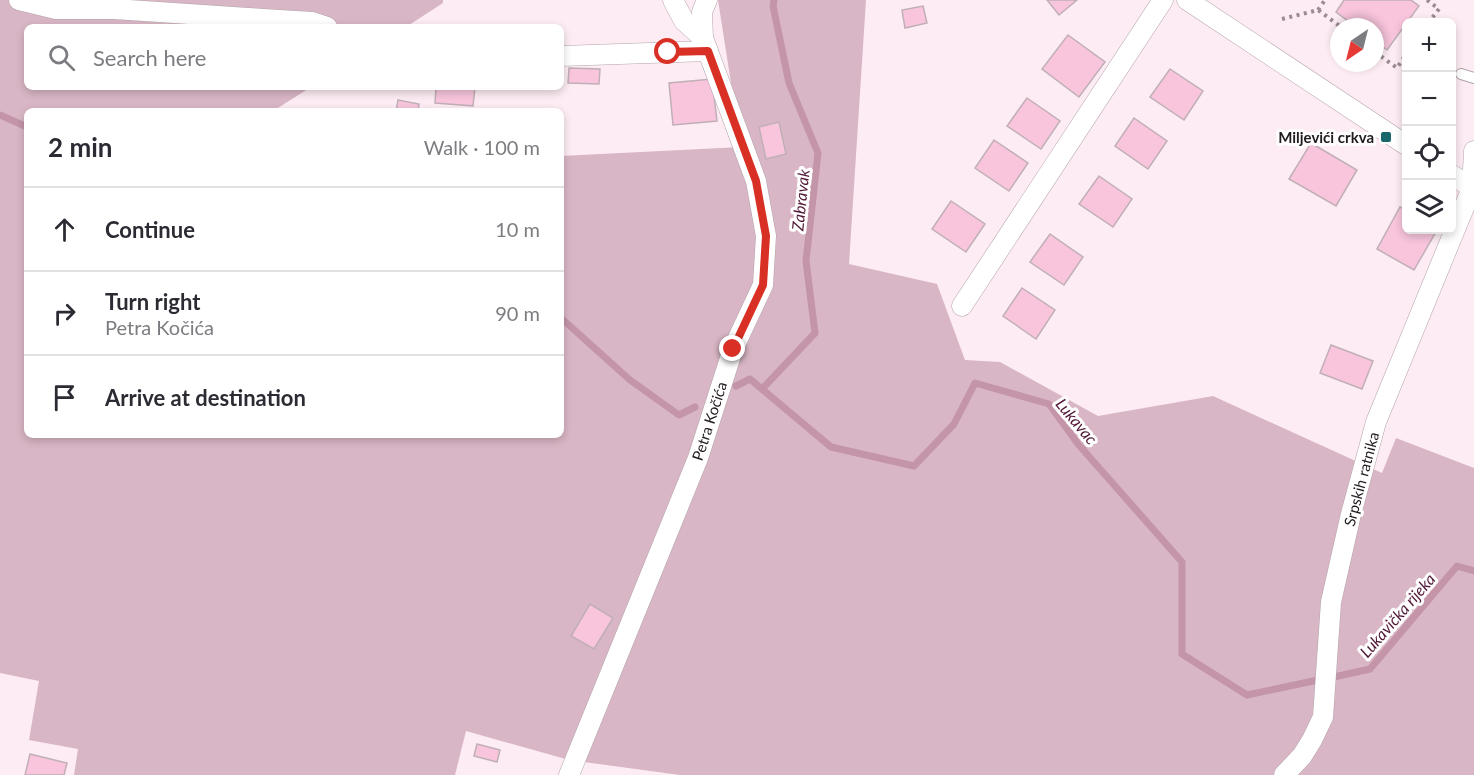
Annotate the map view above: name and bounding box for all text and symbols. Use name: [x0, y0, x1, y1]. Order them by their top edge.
north arrow: [1330, 18, 1384, 72]
map controls: [1402, 18, 1456, 234]
button: +: [1402, 18, 1456, 72]
search box: [24, 24, 564, 90]
route start: [654, 38, 680, 64]
icon: search: [45, 41, 78, 74]
text: Search here: [93, 44, 206, 71]
button: −: [1402, 72, 1456, 126]
button: locate: [1402, 126, 1456, 180]
place label: Miljevići crkva: [1278, 128, 1374, 146]
marker: Miljevići crkva: [1379, 130, 1393, 144]
text: 2 min: [48, 131, 112, 163]
text: Walk · 100 m: [424, 135, 540, 159]
water label: Zabravak: [787, 168, 813, 233]
button: layers: [1402, 180, 1456, 234]
icon: ahead: [48, 213, 81, 246]
text: Continue: [105, 216, 195, 243]
text: 10 m: [495, 217, 540, 241]
text: Turn right: [105, 288, 200, 315]
icon: right: [48, 297, 81, 330]
text: 90 m: [495, 301, 540, 325]
text: Petra Kočića: [105, 315, 214, 339]
route end: [719, 335, 745, 361]
street label: Petra Kočića: [688, 379, 730, 463]
icon: arrive: [48, 381, 81, 414]
text: Arrive at destination: [105, 384, 306, 411]
water label: Lukavac: [1052, 394, 1102, 448]
street label: Srpskih ratnika: [1340, 430, 1382, 528]
water label: Lukavička rijeka: [1355, 569, 1439, 661]

